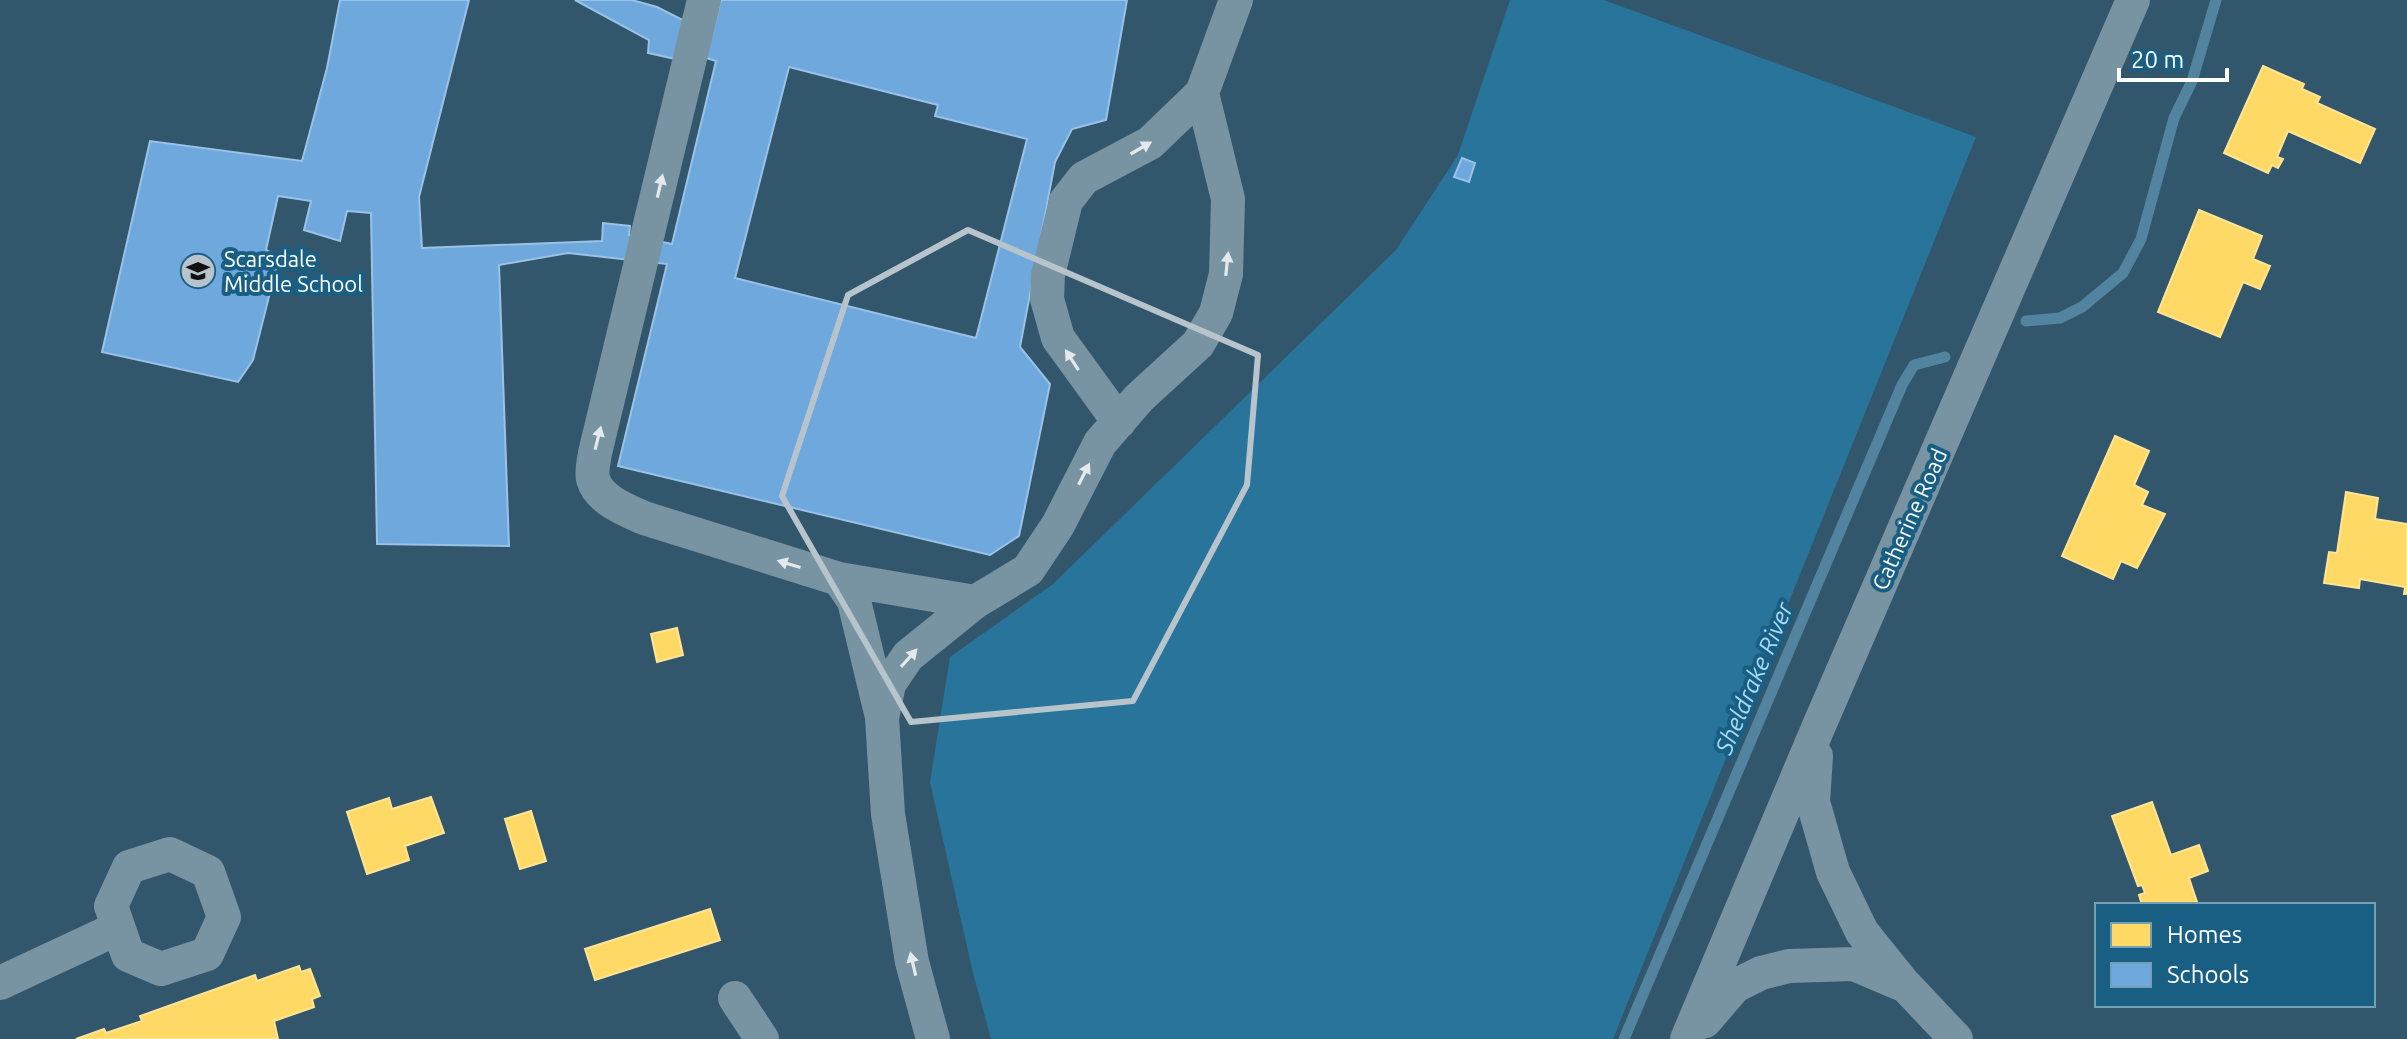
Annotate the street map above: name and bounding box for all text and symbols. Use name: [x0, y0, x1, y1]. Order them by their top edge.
scale bar: [2119, 32, 2227, 82]
text: 20 m: [2131, 46, 2184, 73]
one-way arrow: [1130, 141, 1152, 155]
one-way arrow: [654, 173, 667, 198]
place label: Scarsdale Middle School: [224, 246, 363, 296]
one-way arrow: [1220, 251, 1233, 276]
school or university icon: Scarsdale Middle School: [179, 252, 217, 290]
one-way arrow: [1065, 349, 1080, 370]
one-way arrow: [593, 426, 605, 451]
street label: Catherine Road: [1867, 444, 1951, 594]
one-way arrow: [1078, 462, 1091, 485]
one-way arrow: [777, 557, 801, 570]
water label: Sheldrake River: [1710, 597, 1798, 759]
one-way arrow: [900, 648, 917, 668]
legend: [2095, 903, 2375, 1007]
text: Homes: [2167, 921, 2242, 948]
one-way arrow: [906, 951, 919, 976]
text: Schools: [2167, 961, 2249, 988]

